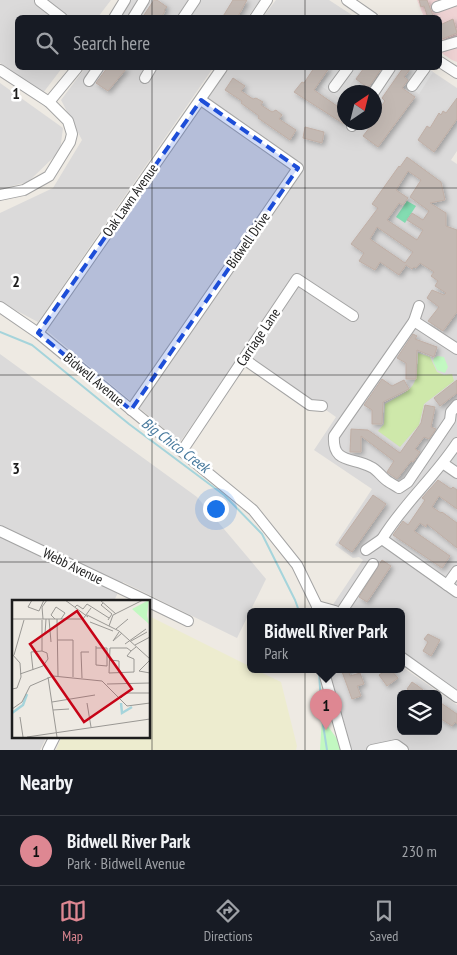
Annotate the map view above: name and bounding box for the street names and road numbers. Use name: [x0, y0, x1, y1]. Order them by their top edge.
street label: Oak Lawn Avenue: [98, 160, 162, 240]
street label: Bidwell Drive: [222, 208, 274, 272]
street label: Carriage Lane: [232, 304, 284, 369]
street label: Bidwell Avenue: [60, 348, 128, 410]
street label: Webb Avenue: [40, 544, 106, 588]

